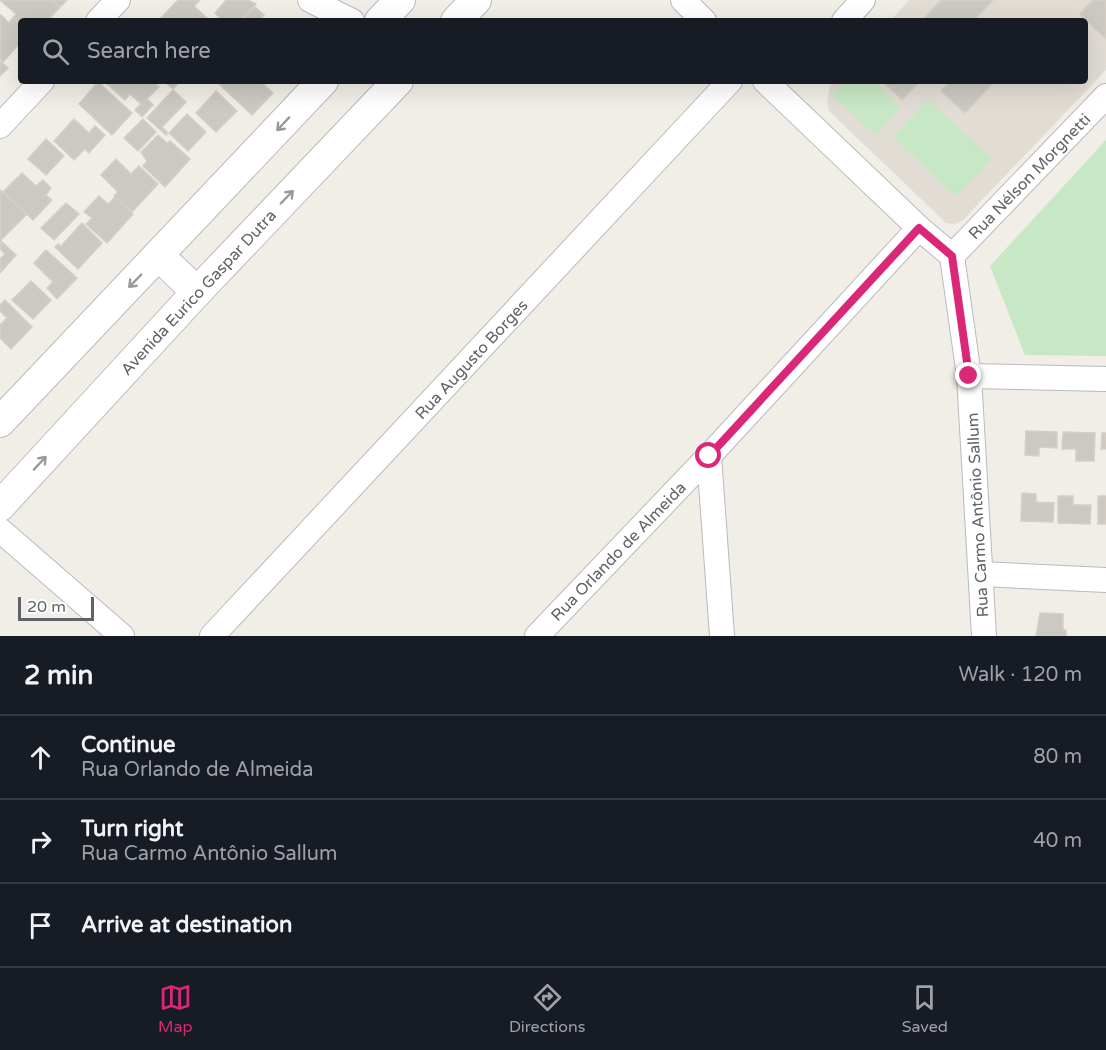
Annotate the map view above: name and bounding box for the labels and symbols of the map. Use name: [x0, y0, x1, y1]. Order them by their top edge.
street label: Rua Nélson Morgnetti: [964, 110, 1095, 244]
one-way arrow: [276, 116, 291, 131]
one-way arrow: [280, 190, 295, 205]
street label: Avenida Eurico Gaspar Dutra: [117, 206, 281, 380]
one-way arrow: [128, 273, 143, 288]
street label: Rua Augusto Borges: [411, 296, 532, 424]
route end: [955, 362, 981, 388]
street label: Rua Carmo Antônio Sallum: [963, 412, 993, 618]
route start: [695, 442, 721, 468]
one-way arrow: [33, 455, 47, 470]
street label: Rua Orlando de Almeida: [547, 478, 690, 626]
scale bar: [18, 594, 94, 622]

